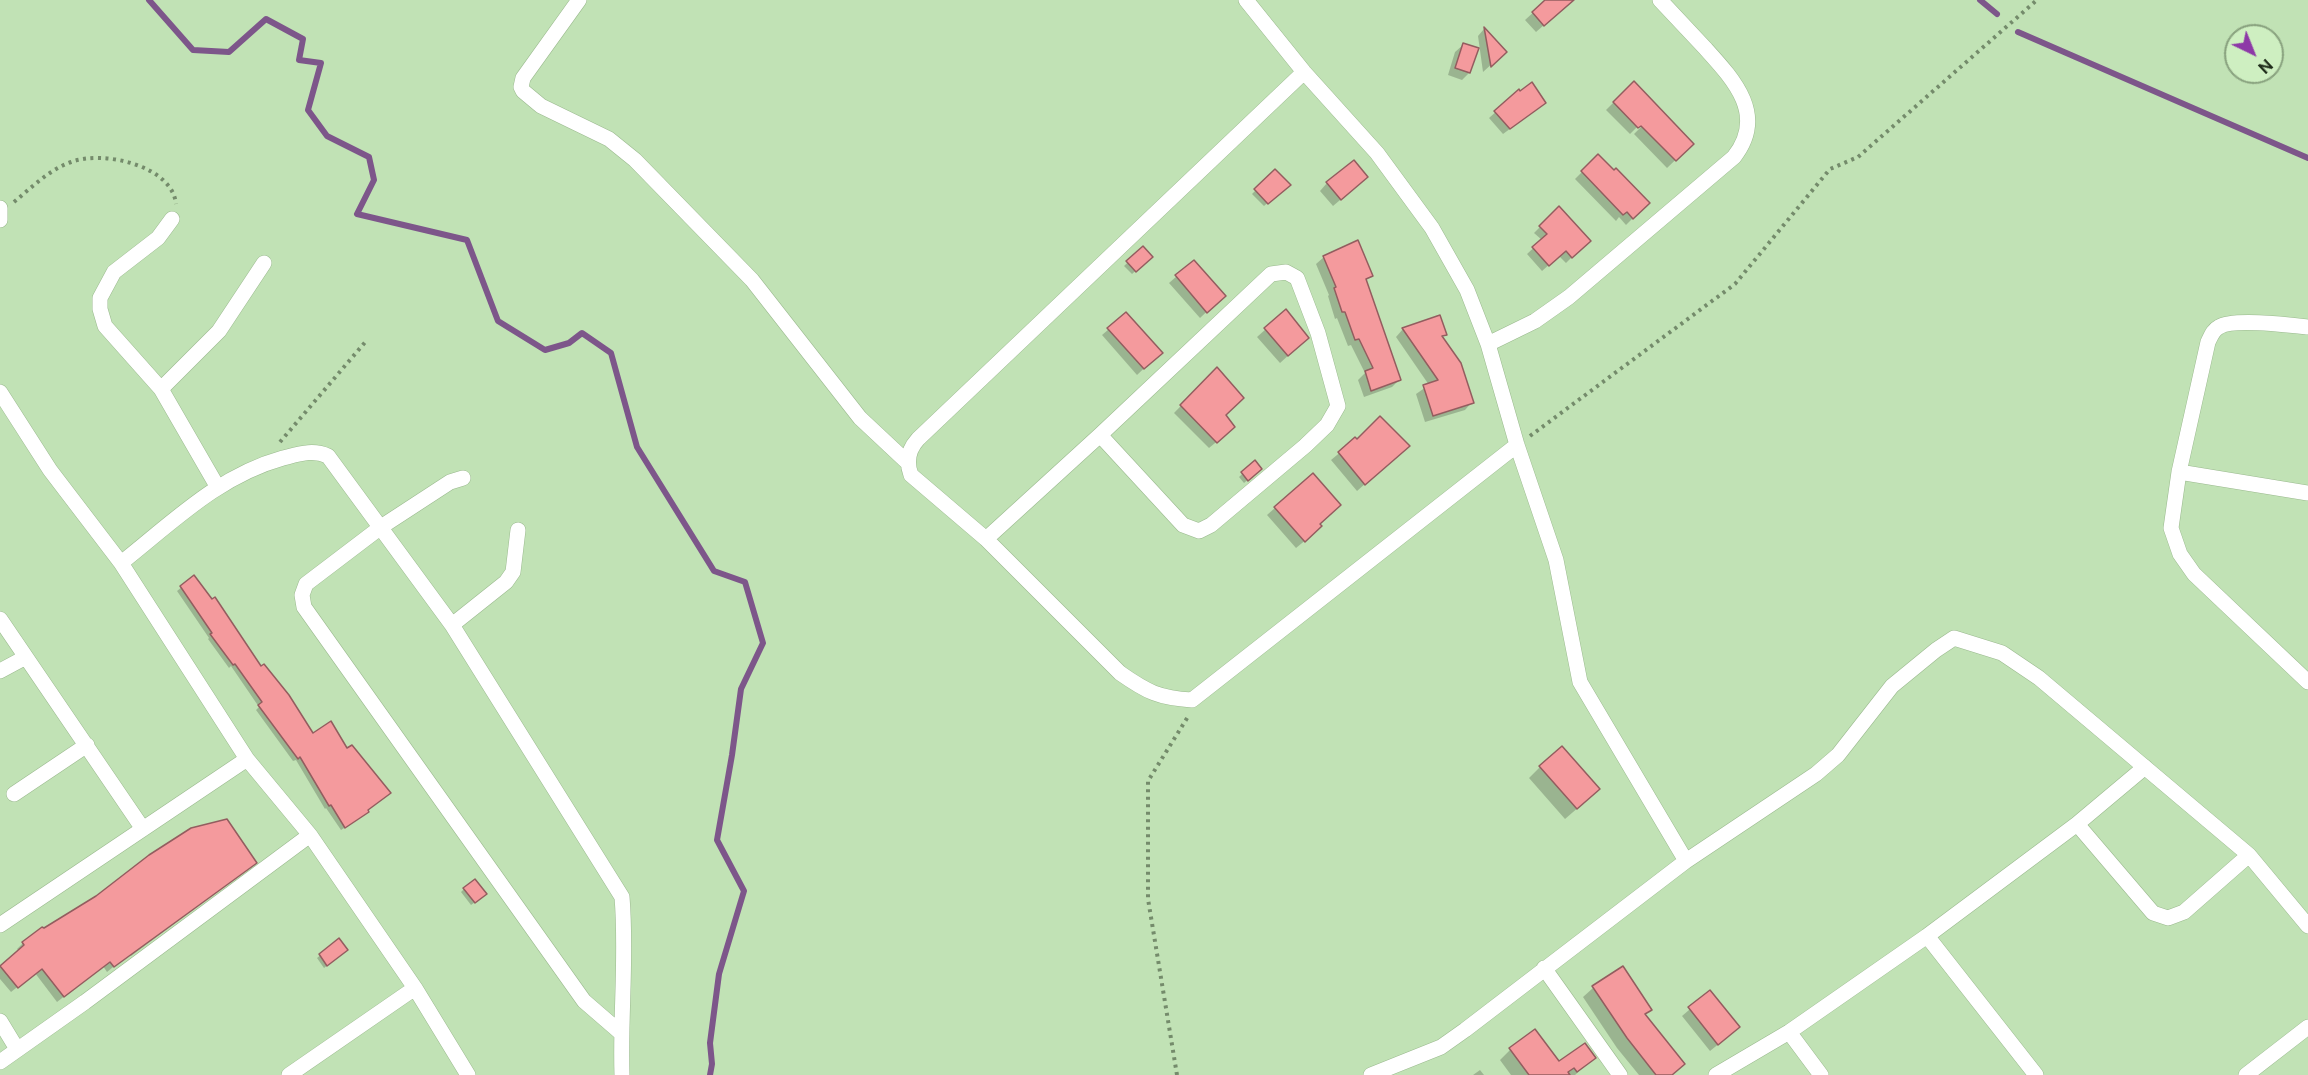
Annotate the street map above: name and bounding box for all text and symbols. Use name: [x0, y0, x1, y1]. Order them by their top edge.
north arrow: [2224, 24, 2284, 84]
text: N: [2254, 55, 2276, 77]

